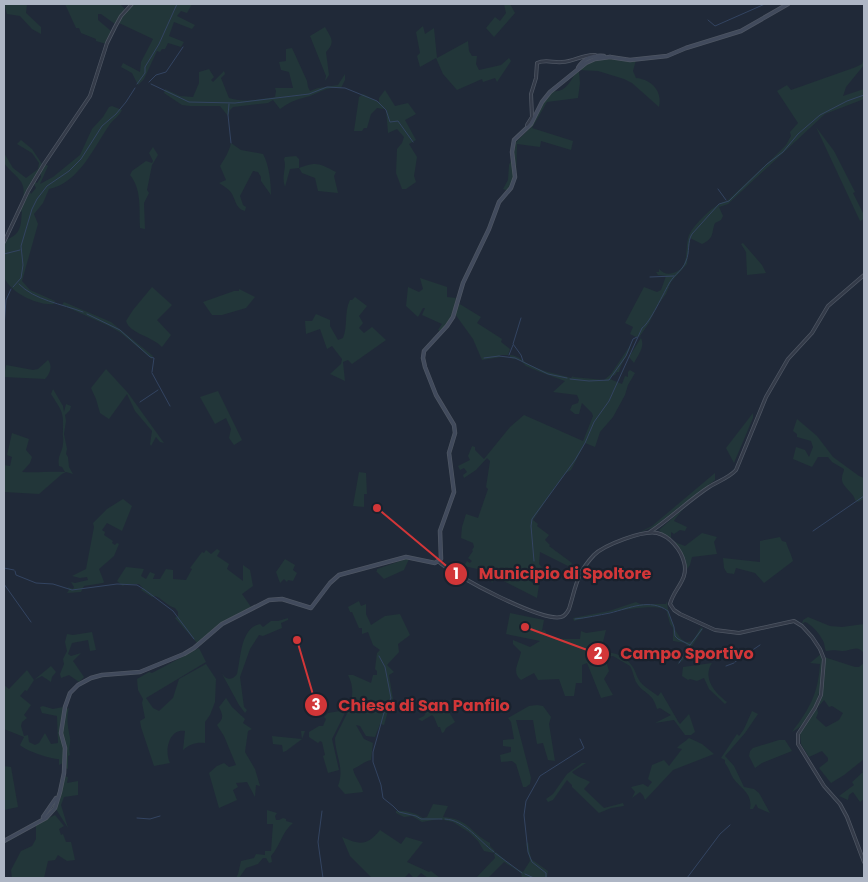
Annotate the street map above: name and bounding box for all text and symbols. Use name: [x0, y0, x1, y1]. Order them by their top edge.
callout: Municipio di Spoltore: [444, 558, 661, 589]
text: Municipio di Spoltore: [479, 562, 651, 585]
text: 1: [453, 563, 459, 584]
callout: Campo Sportivo: [585, 638, 764, 669]
text: Campo Sportivo: [620, 642, 754, 665]
text: 2: [594, 643, 603, 664]
callout: Chiesa di San Panfilo: [303, 690, 520, 721]
text: 3: [311, 694, 321, 715]
text: Chiesa di San Panfilo: [338, 694, 510, 717]

